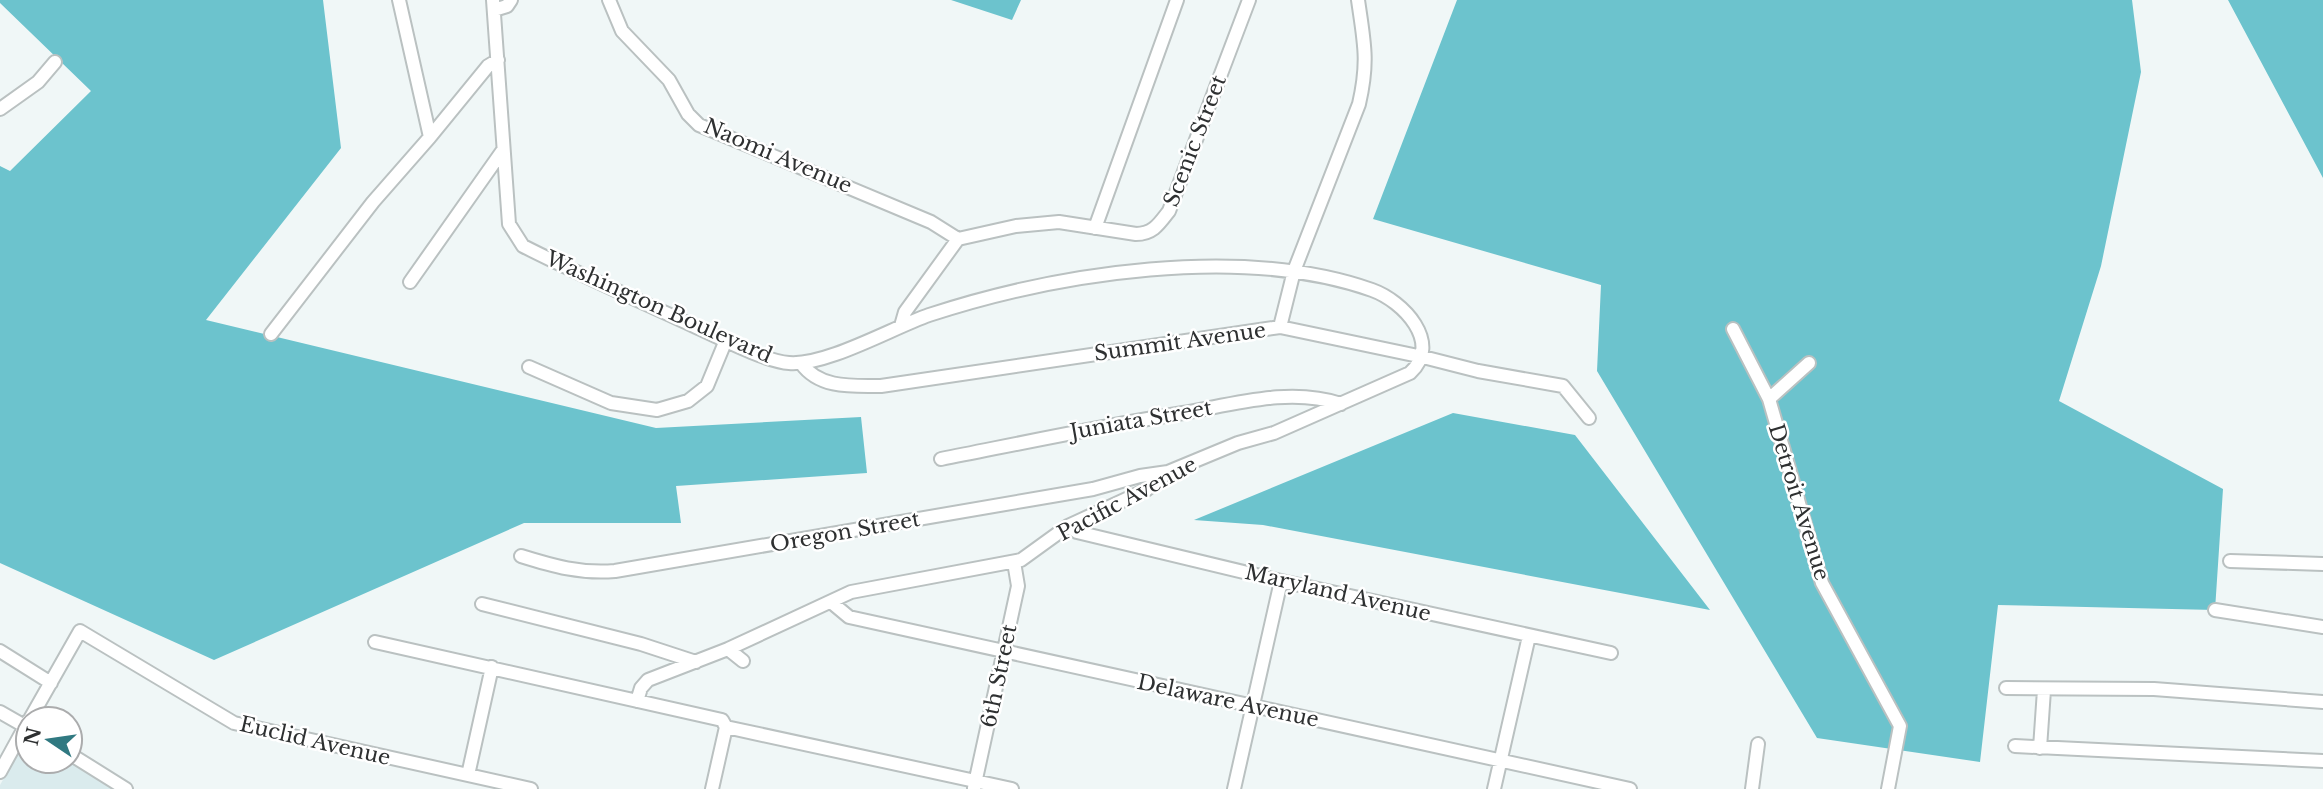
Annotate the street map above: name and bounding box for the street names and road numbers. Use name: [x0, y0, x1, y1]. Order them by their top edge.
street label: Scenic Street: [1158, 71, 1232, 211]
street label: Naomi Avenue: [700, 113, 856, 199]
street label: Washington Boulevard: [541, 245, 776, 369]
street label: Summit Avenue: [1093, 317, 1267, 367]
street label: Juniata Street: [1065, 395, 1214, 446]
street label: Detroit Avenue: [1763, 421, 1835, 583]
street label: Pacific Avenue: [1053, 451, 1201, 547]
street label: Oregon Street: [768, 506, 922, 558]
street label: Maryland Avenue: [1242, 559, 1434, 627]
street label: 6th Street: [975, 622, 1023, 730]
street label: Delaware Avenue: [1135, 669, 1321, 733]
street label: Euclid Avenue: [237, 711, 393, 771]

